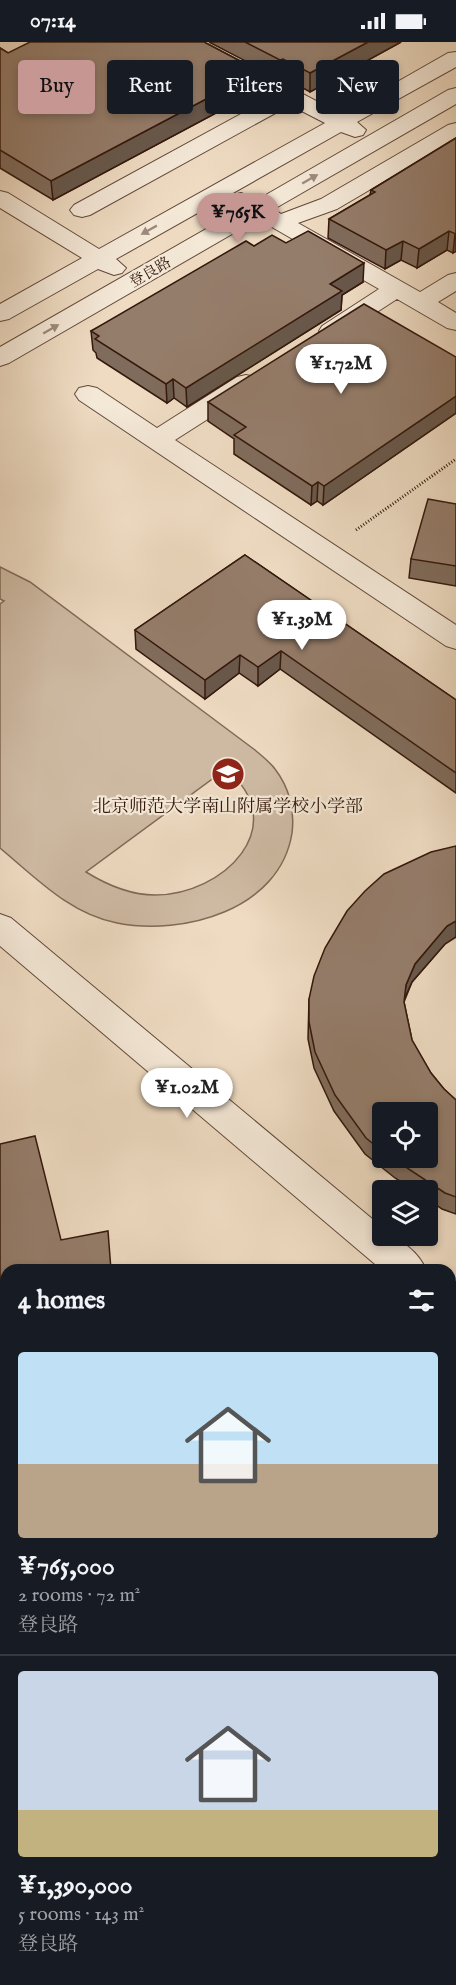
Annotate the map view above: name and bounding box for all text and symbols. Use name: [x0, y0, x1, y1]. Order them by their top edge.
text: 07:14: [30, 7, 76, 35]
chip: Buy: [18, 60, 95, 114]
chip: Rent: [107, 60, 193, 114]
chip: Filters: [205, 60, 304, 114]
chip: New: [316, 60, 399, 114]
one-way arrow: [302, 174, 319, 184]
pin: ¥765K: [196, 193, 280, 244]
text: ¥765K: [211, 200, 265, 225]
one-way arrow: [140, 225, 157, 235]
street label: 登良路: [126, 253, 174, 292]
one-way arrow: [43, 324, 60, 334]
pin: ¥1.72M: [292, 344, 390, 395]
text: ¥1.72M: [310, 351, 372, 376]
pin: ¥1.39M: [253, 600, 351, 651]
text: ¥1.39M: [271, 607, 333, 632]
school or university icon: 北京师范大学南山附属学校小学部: [210, 756, 246, 792]
place label: 北京师范大学南山附属学校小学部: [93, 796, 363, 819]
pin: ¥1.02M: [138, 1068, 236, 1119]
text: ¥1.02M: [155, 1075, 219, 1100]
map controls: [372, 1102, 438, 1246]
button: locate: [372, 1102, 438, 1168]
button: layers: [372, 1180, 438, 1246]
text: 4 homes: [18, 1284, 105, 1317]
icon: filters: [405, 1284, 438, 1317]
icon: home: [174, 1391, 282, 1499]
text: ¥765,000: [18, 1550, 115, 1583]
text: 2 rooms · 72 m²: [18, 1583, 140, 1608]
text: 登良路: [18, 1613, 78, 1638]
icon: home: [174, 1710, 282, 1818]
text: ¥1,390,000: [18, 1869, 133, 1902]
text: 5 rooms · 143 m²: [18, 1902, 144, 1927]
text: 登良路: [18, 1932, 78, 1957]

